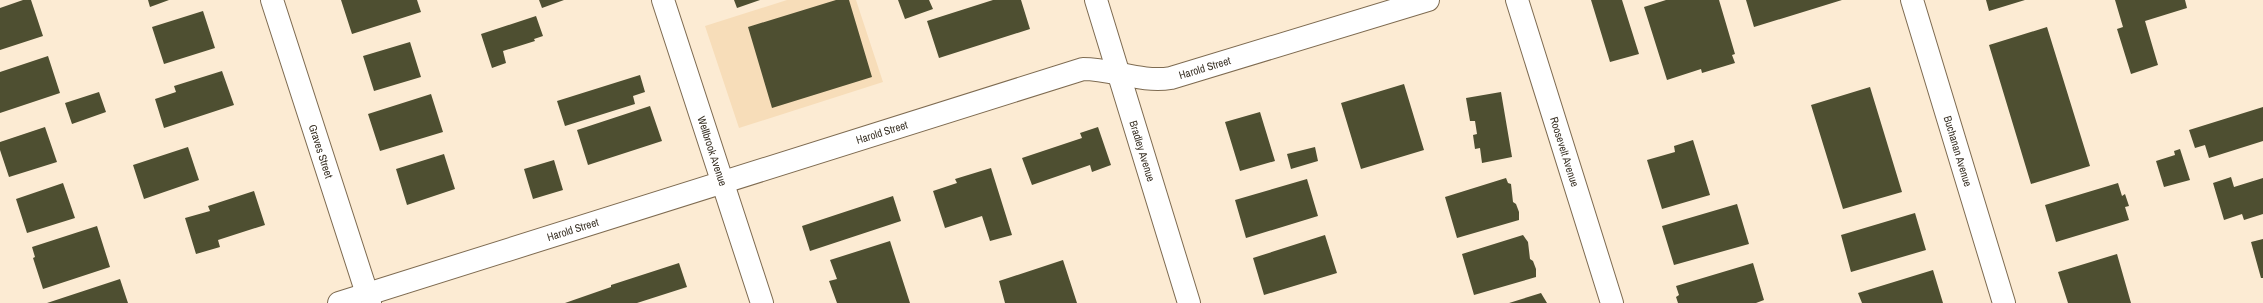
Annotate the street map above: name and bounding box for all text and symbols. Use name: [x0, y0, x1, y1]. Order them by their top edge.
street label: Harold Street: [1177, 53, 1233, 82]
street label: Wellbrook Avenue: [694, 114, 730, 188]
street label: Buchanan Avenue: [1941, 114, 1975, 188]
street label: Roosevelt Avenue: [1547, 115, 1582, 189]
street label: Harold Street: [854, 117, 910, 147]
street label: Bradley Avenue: [1126, 119, 1158, 183]
street label: Graves Street: [306, 123, 336, 180]
street label: Harold Street: [545, 215, 601, 244]

